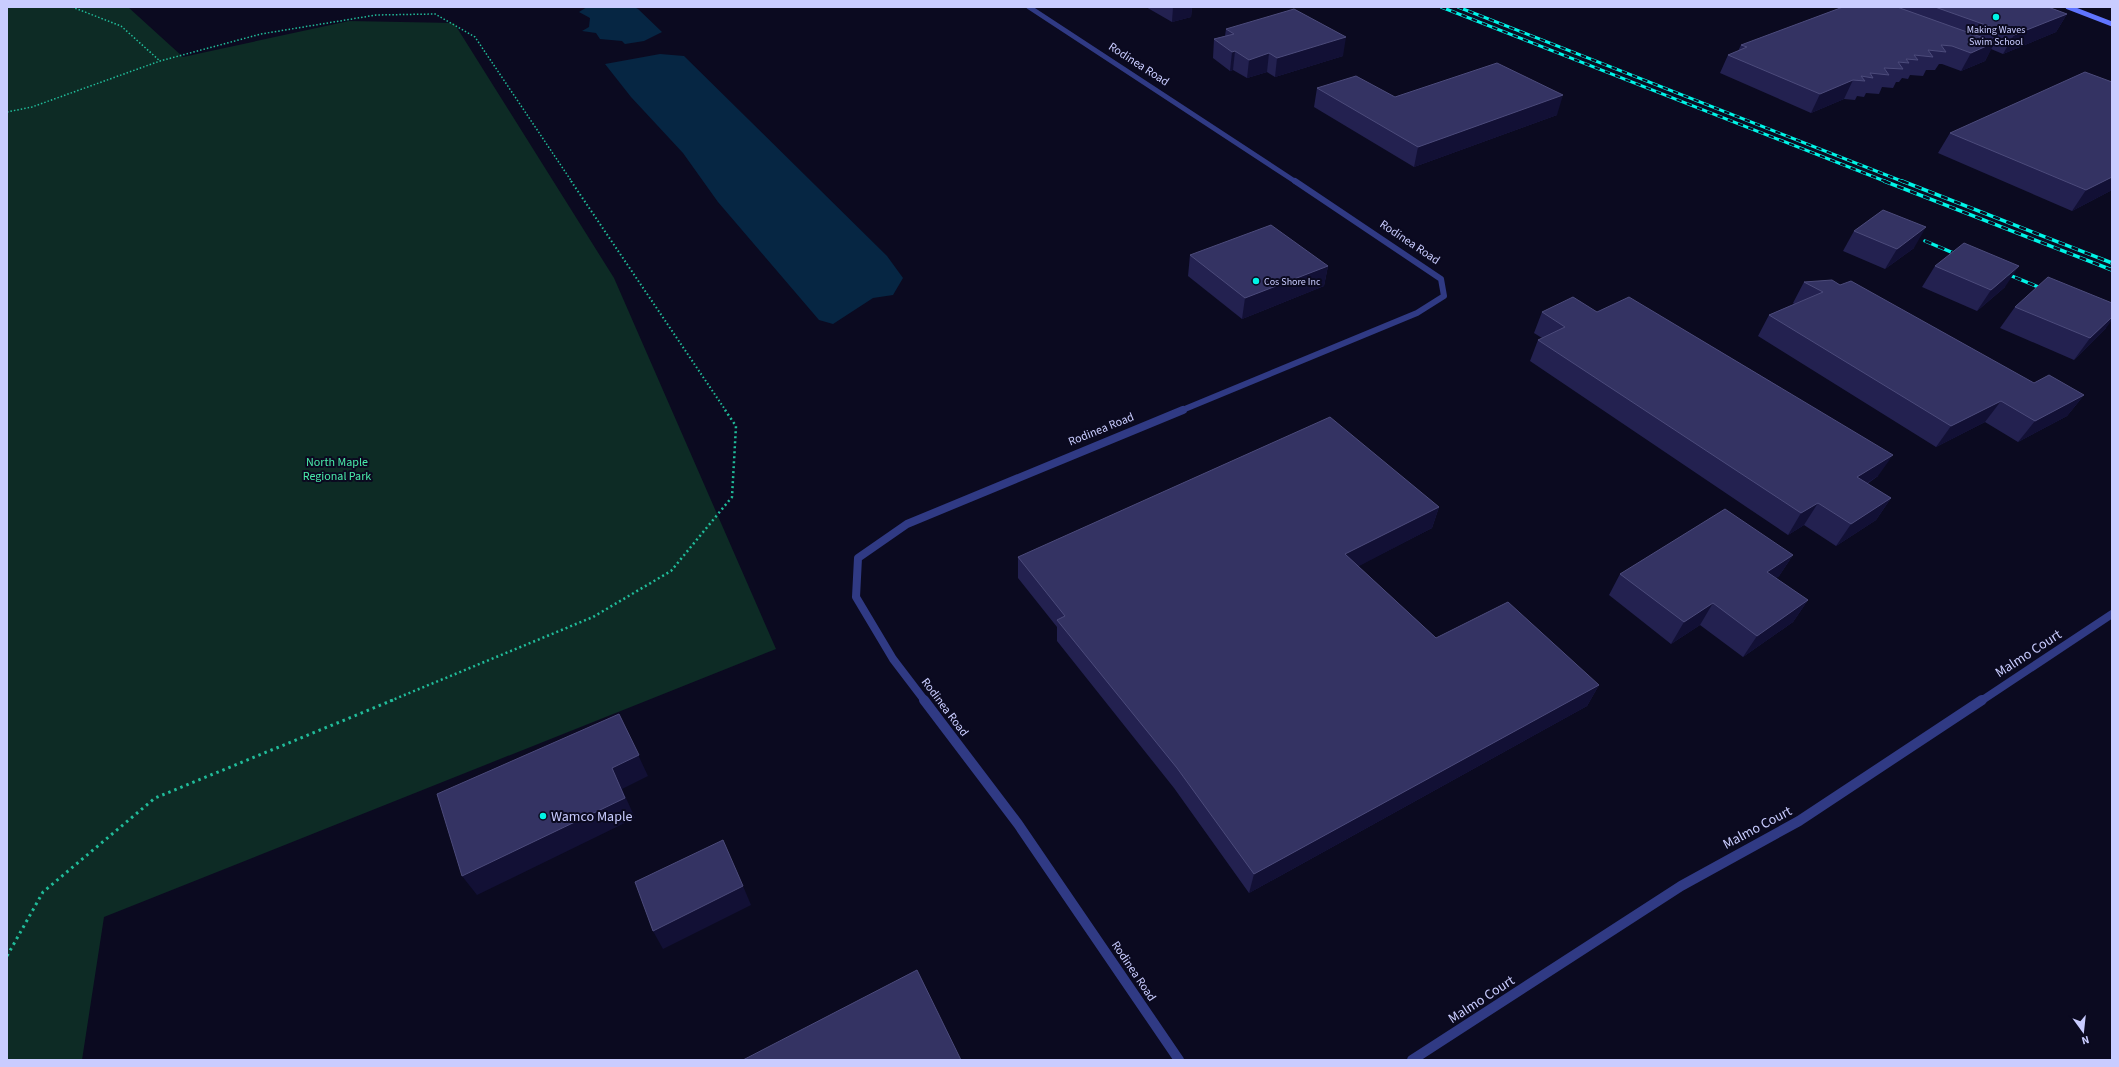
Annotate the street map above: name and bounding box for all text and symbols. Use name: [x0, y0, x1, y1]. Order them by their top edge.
marker: Making Waves Swim School: [1991, 12, 2001, 22]
place label: Making Waves Swim School: [1967, 23, 2025, 49]
street label: Rodinea Road: [1105, 38, 1172, 90]
street label: Rodinea Road: [1376, 216, 1443, 269]
place label: Cos Shore Inc: [1264, 275, 1321, 289]
marker: Cos Shore Inc: [1251, 276, 1261, 286]
street label: Rodinea Road: [1066, 409, 1137, 450]
park label: North Maple Regional Park: [303, 454, 371, 485]
street label: Malmo Court: [1991, 625, 2066, 683]
street label: Rodinea Road: [917, 674, 972, 740]
street label: Malmo Court: [1719, 801, 1796, 854]
place label: Wamco Maple: [551, 807, 632, 827]
marker: Wamco Maple: [538, 811, 548, 821]
street label: Rodinea Road: [1107, 938, 1160, 1005]
street label: Malmo Court: [1444, 971, 1519, 1029]
north arrow: [2063, 1011, 2103, 1051]
text: N: [2080, 1032, 2091, 1048]

